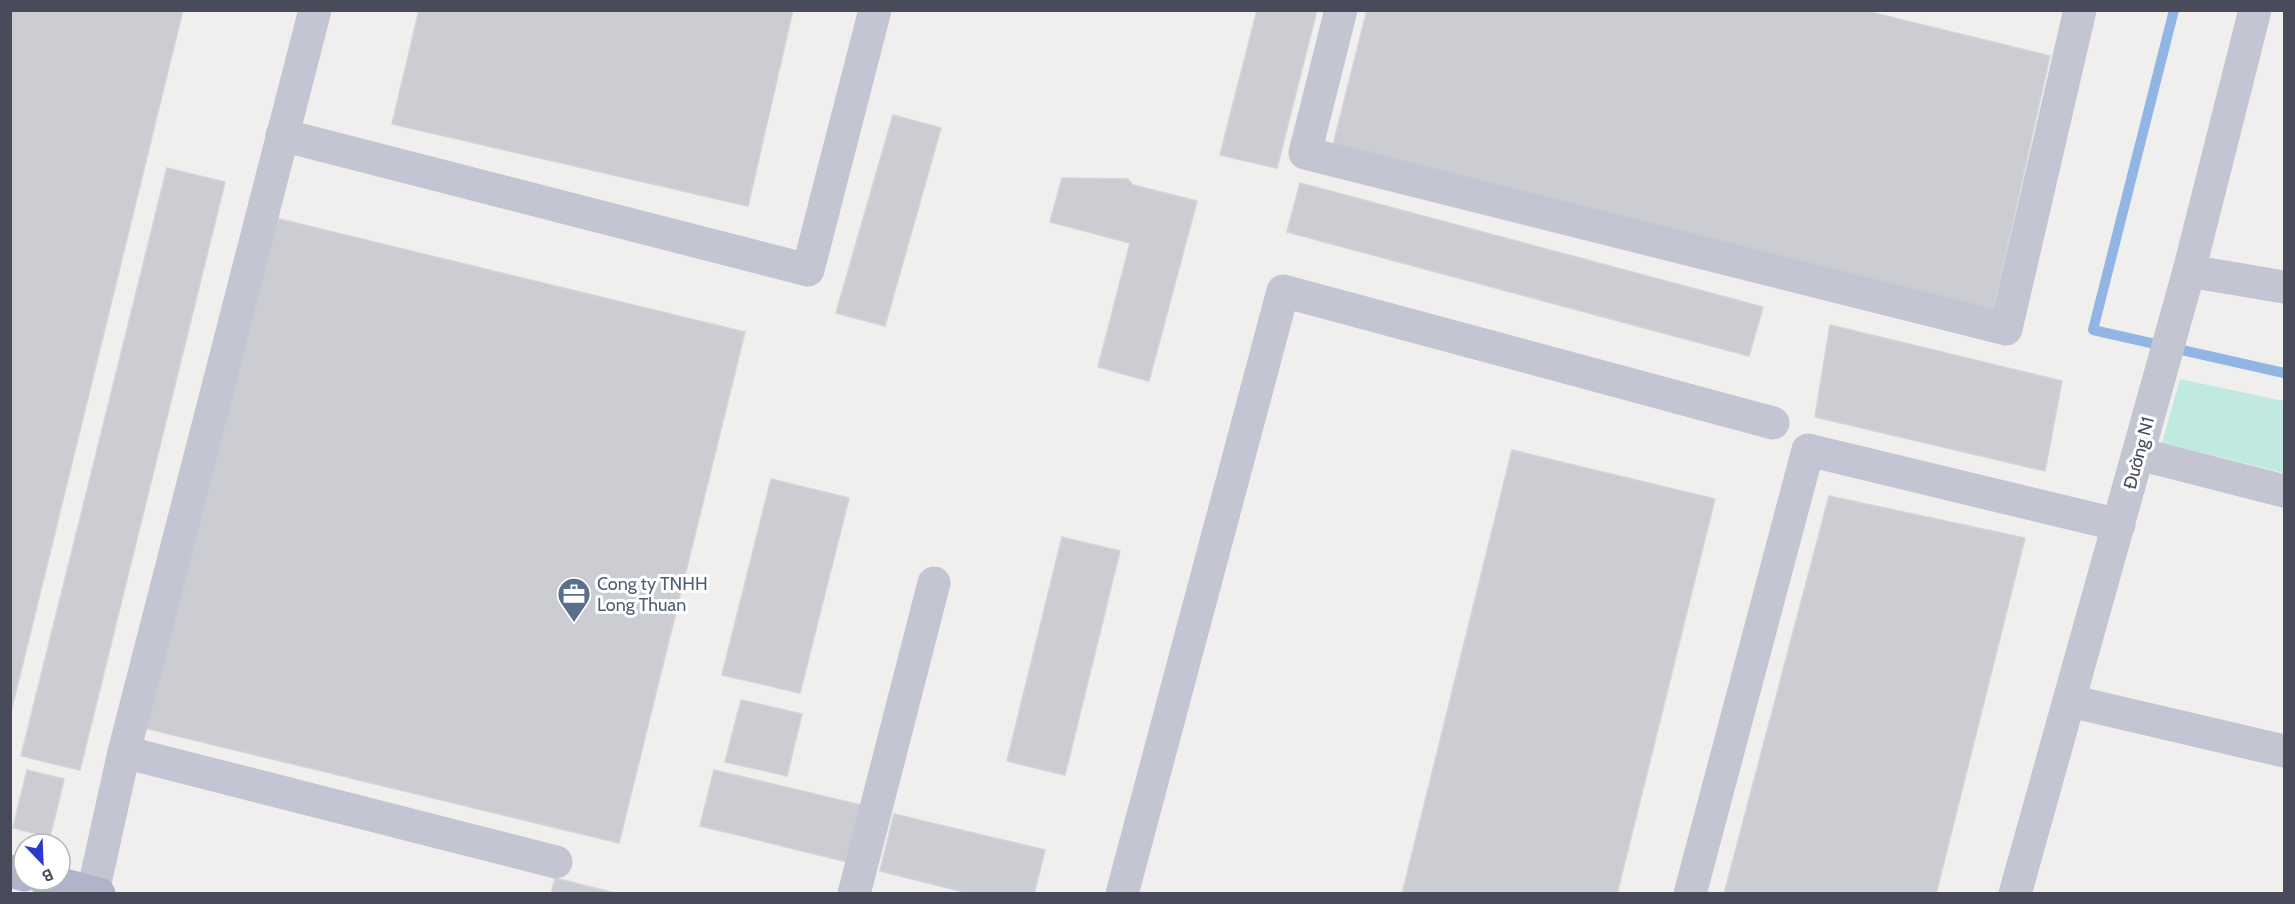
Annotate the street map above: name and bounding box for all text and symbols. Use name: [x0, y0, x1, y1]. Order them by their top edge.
street label: Đường N1: [2119, 414, 2159, 492]
place label: Cong ty TNHH Long Thuan: [597, 573, 708, 616]
office icon: Cong ty TNHH Long Thuan: [556, 576, 592, 623]
north arrow: [12, 832, 72, 892]
text: B: [39, 865, 56, 886]

